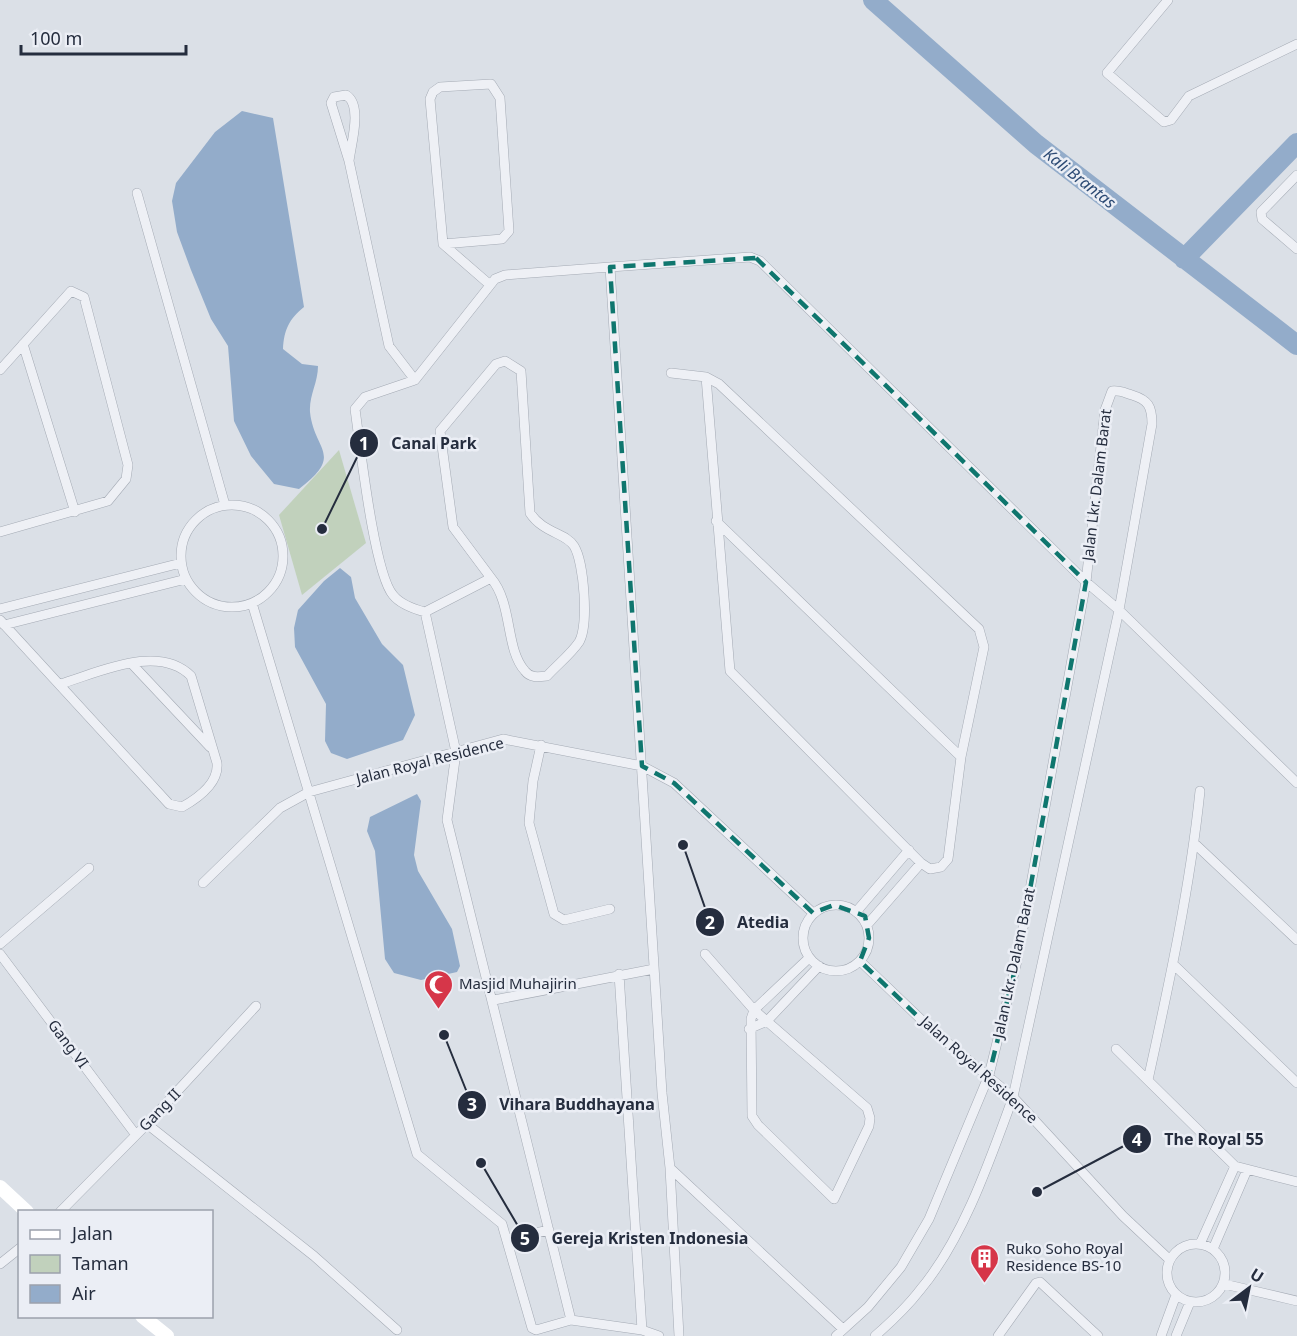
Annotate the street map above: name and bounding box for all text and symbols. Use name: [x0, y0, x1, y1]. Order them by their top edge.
scale bar: [21, 18, 186, 56]
text: 100 m: [30, 26, 82, 50]
water label: Kali Brantas: [1039, 143, 1121, 213]
street label: Jalan Lkr. Dalam Barat: [1077, 407, 1115, 564]
callout: Canal Park: [349, 426, 489, 460]
text: 1: [359, 431, 369, 455]
text: Canal Park: [391, 432, 477, 454]
street label: Jalan Royal Residence: [352, 732, 506, 789]
street label: Jalan Lkr. Dalam Barat: [987, 885, 1039, 1042]
callout: Atedia: [695, 905, 801, 939]
text: 2: [705, 910, 715, 934]
text: Atedia: [737, 911, 789, 933]
mosque icon: Masjid Muhajirin: [422, 968, 454, 1010]
place label: Masjid Muhajirin: [459, 973, 577, 993]
street label: Jalan Royal Residence: [915, 1010, 1043, 1127]
street label: Gang VI: [44, 1015, 94, 1072]
street label: Gang II: [134, 1084, 185, 1135]
callout: Vihara Buddhayana: [457, 1088, 667, 1122]
text: 3: [467, 1092, 477, 1116]
text: Vihara Buddhayana: [499, 1093, 655, 1115]
callout: The Royal 55: [1122, 1122, 1276, 1156]
text: 4: [1132, 1127, 1142, 1151]
text: The Royal 55: [1164, 1128, 1264, 1150]
legend: [18, 1210, 213, 1318]
text: Jalan: [70, 1221, 113, 1245]
callout: Gereja Kristen Indonesia: [510, 1221, 761, 1255]
text: 5: [520, 1226, 530, 1250]
text: Gereja Kristen Indonesia: [552, 1227, 748, 1249]
place label: Ruko Soho Royal Residence BS-10: [1006, 1238, 1123, 1275]
building icon: Ruko Soho Royal Residence BS-10: [969, 1242, 1001, 1284]
text: Taman: [72, 1251, 129, 1275]
north arrow: [1219, 1258, 1279, 1318]
text: U: [1246, 1263, 1268, 1288]
text: Air: [72, 1281, 96, 1305]

